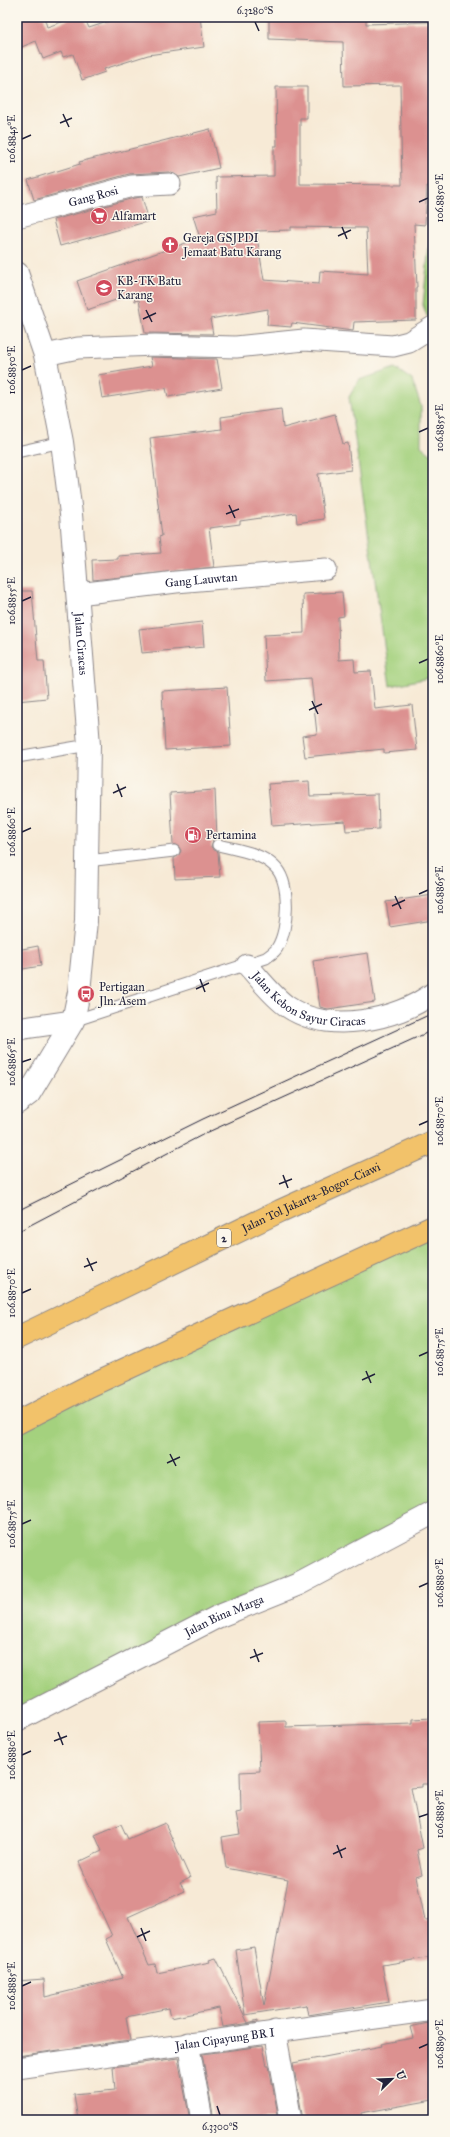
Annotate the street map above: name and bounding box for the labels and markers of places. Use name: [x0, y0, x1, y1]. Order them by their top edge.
supermarket icon: Alfamart: [89, 206, 109, 226]
place label: Alfamart: [111, 209, 157, 223]
place label: Gereja GSJPDI Jemaat Batu Karang: [181, 231, 282, 260]
church icon: Gereja GSJPDI Jemaat Batu Karang: [160, 235, 180, 255]
place label: KB-TK Batu Karang: [117, 274, 182, 303]
school or university icon: KB-TK Batu Karang: [94, 278, 114, 298]
fuel station icon: Pertamina: [183, 825, 203, 845]
place label: Pertamina: [206, 828, 257, 842]
place label: Pertigaan Jln. Asem: [97, 980, 146, 1009]
bus stop icon: Pertigaan Jln. Asem: [76, 984, 96, 1004]

